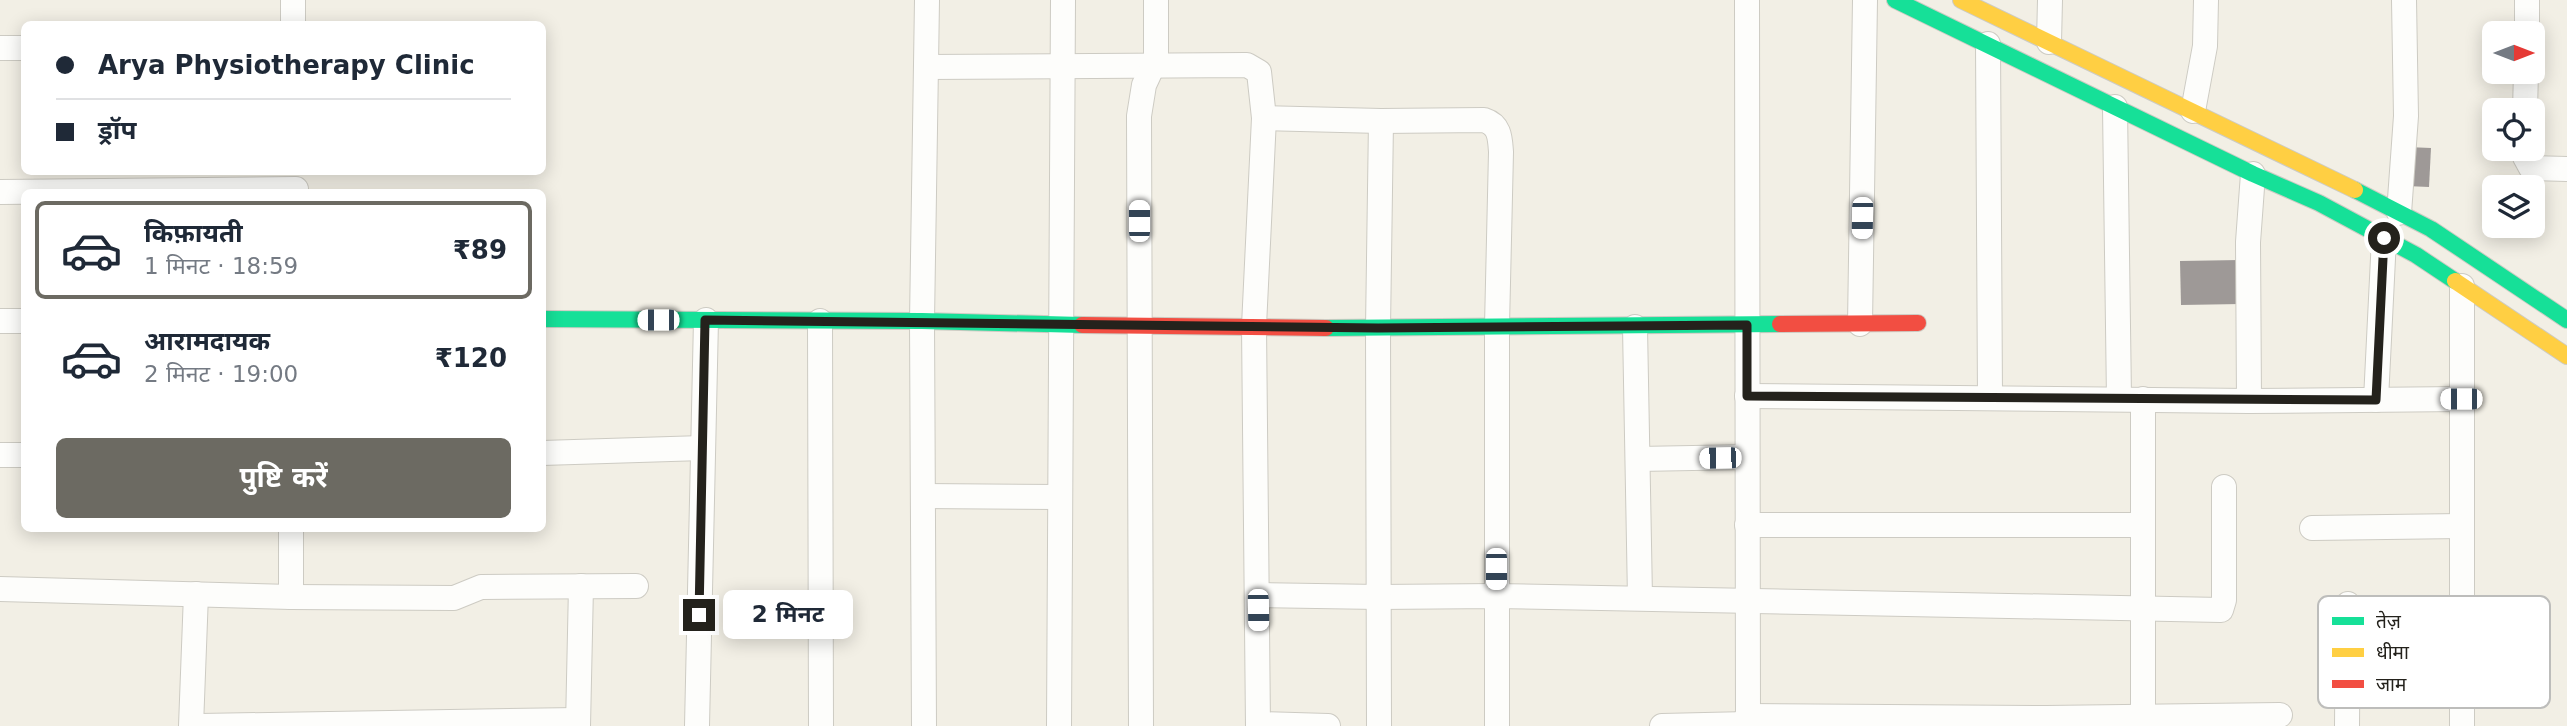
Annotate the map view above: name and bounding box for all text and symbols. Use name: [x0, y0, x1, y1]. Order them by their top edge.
north arrow: [2482, 21, 2544, 84]
map controls: [2482, 21, 2545, 238]
text: Arya Physiotherapy Clinic: [98, 50, 475, 80]
button: locate: [2482, 98, 2545, 161]
text: ड्रॉप: [98, 115, 136, 145]
button: layers: [2482, 175, 2545, 238]
car: [1852, 197, 1873, 239]
car: [1129, 200, 1150, 242]
text: किफ़ायती: [144, 218, 243, 248]
icon: car: [60, 219, 123, 282]
route start: [2368, 222, 2400, 254]
text: ₹89: [453, 235, 507, 265]
text: 1 मिनट · 18:59: [144, 253, 298, 279]
car: [638, 310, 680, 331]
text: आरामदायक: [144, 326, 270, 356]
icon: car: [60, 327, 123, 390]
text: ₹120: [435, 343, 507, 373]
text: 2 मिनट · 19:00: [144, 361, 298, 387]
car: [2441, 389, 2483, 410]
button: पुष्टि करें: [56, 438, 511, 518]
car: [1699, 447, 1742, 469]
car: [1486, 548, 1507, 590]
car: [1248, 589, 1269, 631]
callout: 2 मिनट: [724, 590, 853, 640]
legend: [2318, 596, 2550, 708]
route end: [683, 599, 715, 631]
text: 2 मिनट: [752, 601, 824, 627]
text: तेज़: [2376, 610, 2402, 632]
text: धीमा: [2376, 641, 2410, 663]
text: जाम: [2376, 673, 2407, 695]

